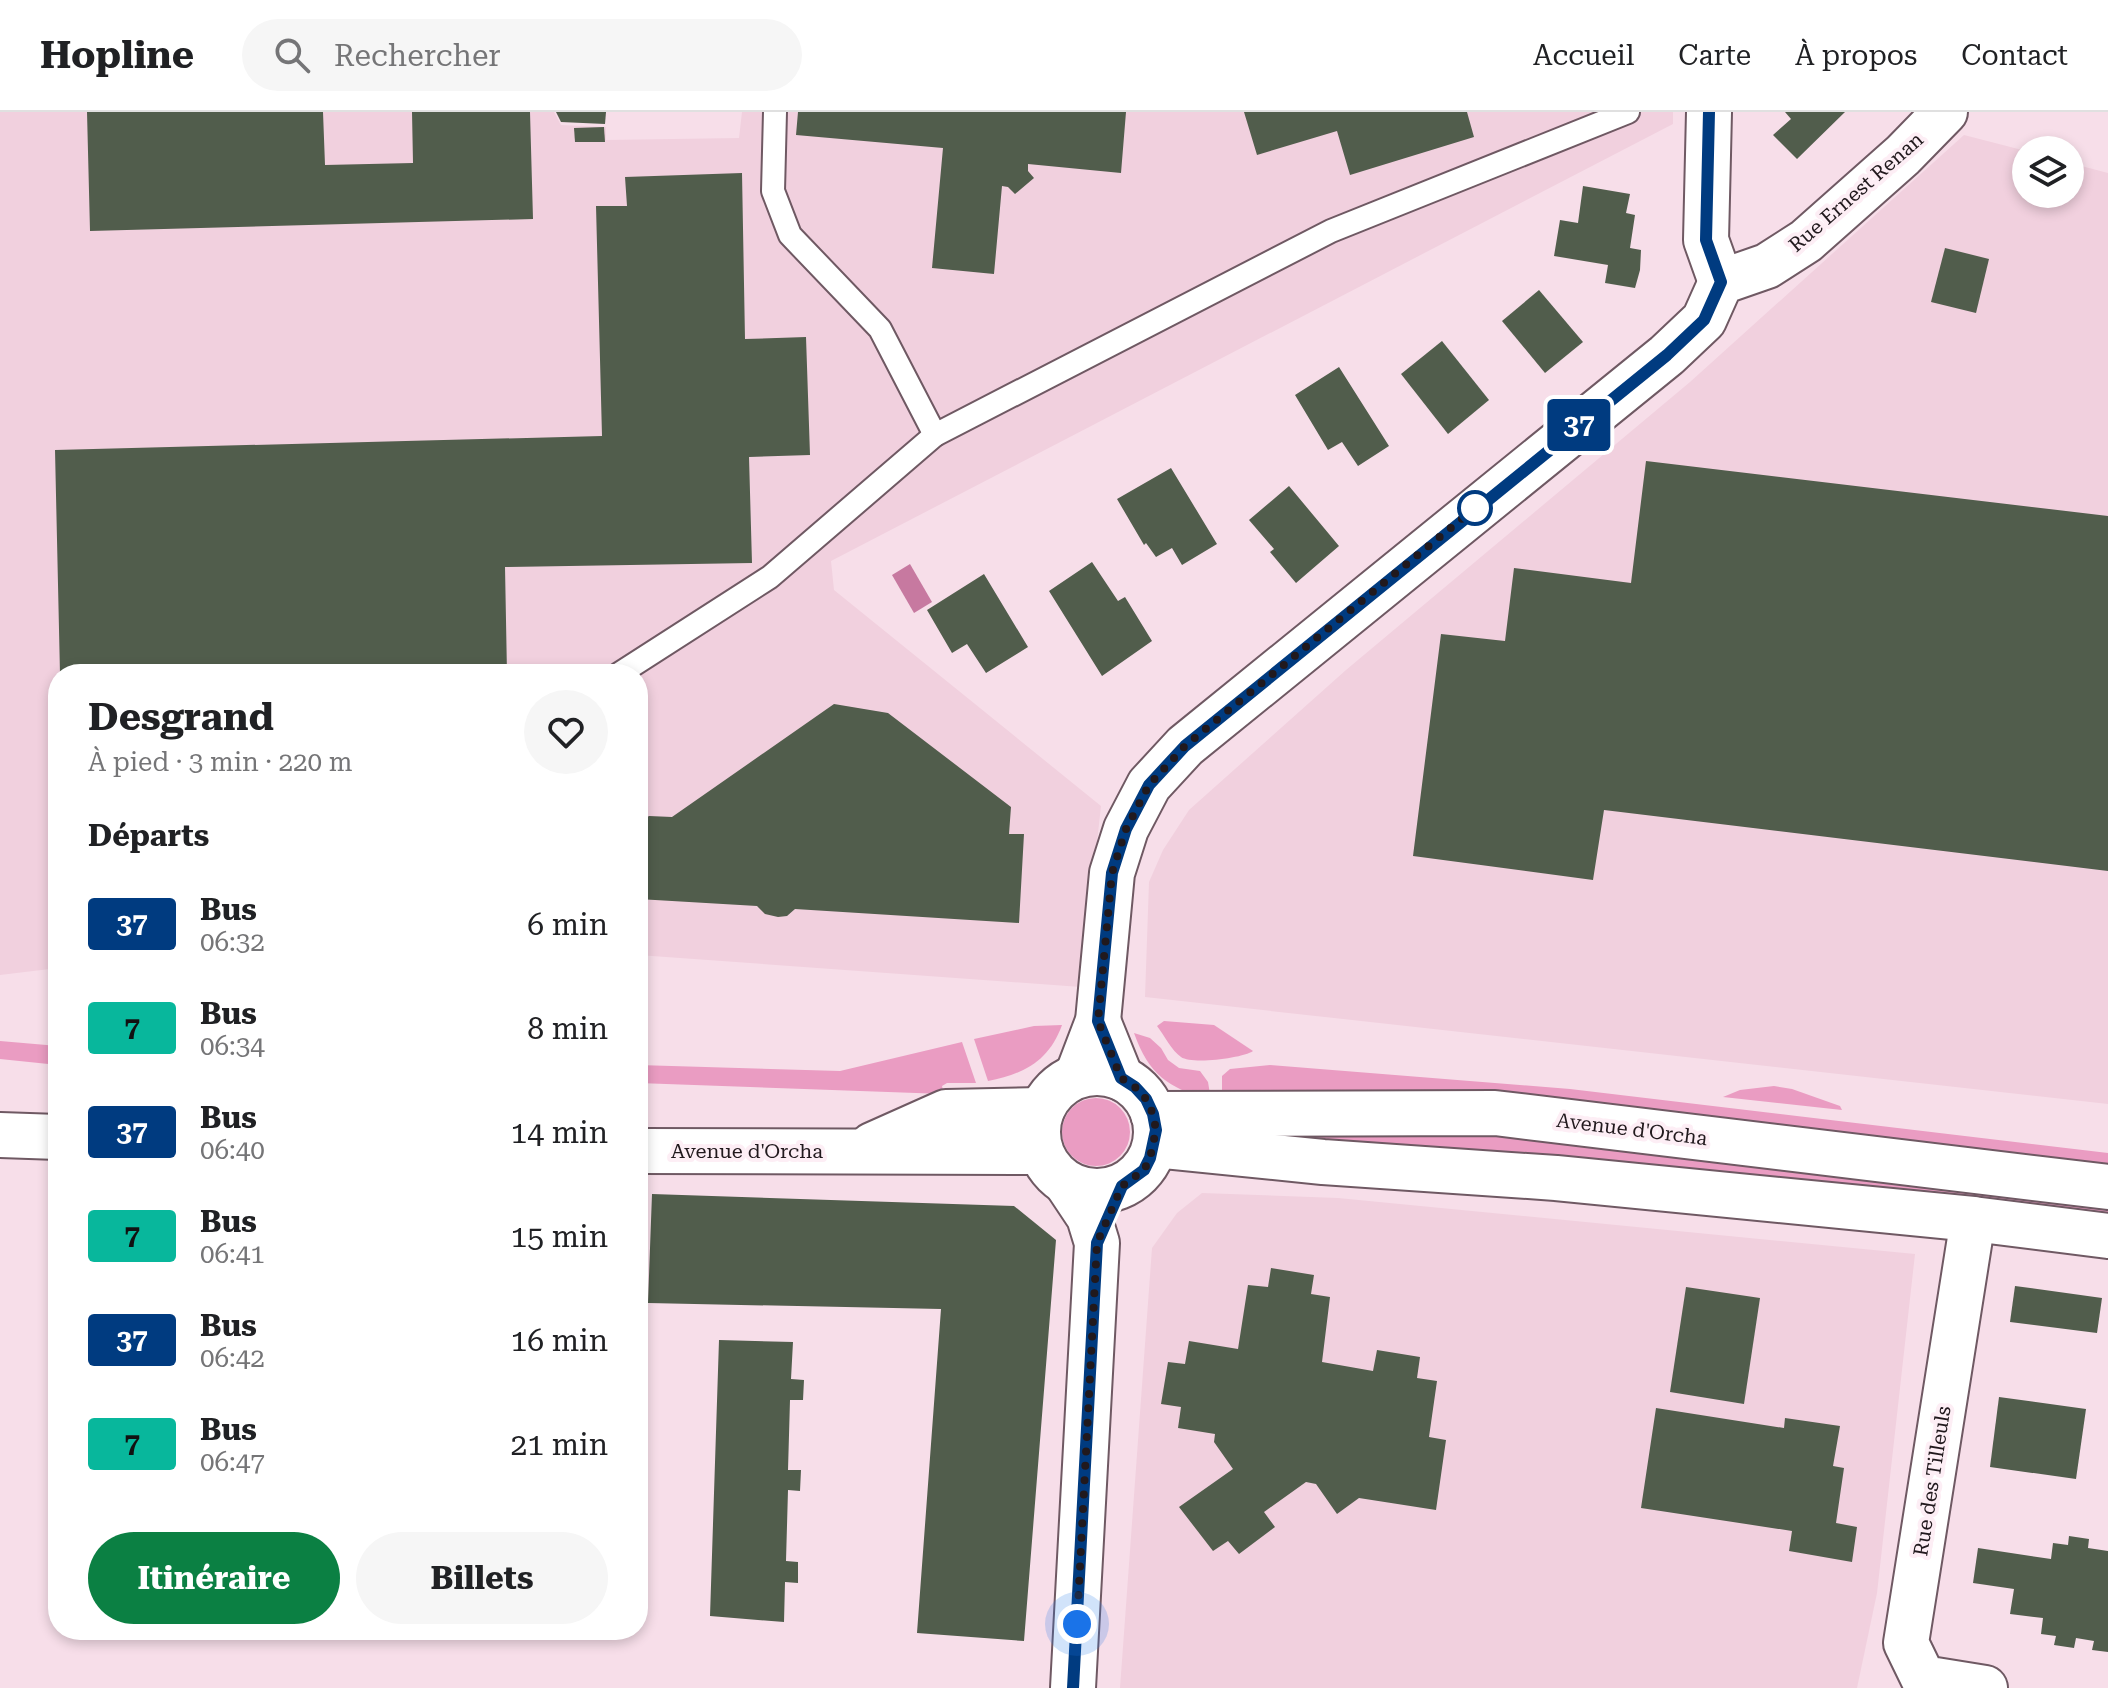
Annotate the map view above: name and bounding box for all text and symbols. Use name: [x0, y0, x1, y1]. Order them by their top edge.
search box: [242, 19, 802, 91]
text: Hopline: [40, 33, 194, 77]
icon: search: [270, 33, 314, 77]
text: Rechercher: [334, 38, 501, 73]
text: Accueil: [1533, 39, 1634, 72]
text: Carte: [1678, 39, 1751, 72]
text: À propos: [1795, 39, 1917, 72]
text: Contact: [1961, 39, 2068, 72]
street label: Rue Ernest Renan: [1784, 127, 1928, 257]
map controls: [2012, 136, 2084, 208]
button: layers: [2012, 136, 2084, 208]
line badge: 37: [1543, 399, 1615, 451]
text: 37: [1563, 408, 1595, 441]
unlabelled marker: [1458, 491, 1492, 525]
button: heart: [524, 690, 608, 774]
text: Desgrand: [88, 695, 274, 739]
text: À pied · 3 min · 220 m: [88, 747, 352, 777]
text: Départs: [88, 818, 209, 853]
text: Bus: [200, 892, 257, 927]
text: 37: [116, 907, 148, 940]
text: 6 min: [527, 907, 608, 942]
text: 06:32: [200, 927, 265, 957]
text: Bus: [200, 996, 257, 1031]
text: 7: [124, 1011, 140, 1044]
text: 8 min: [527, 1011, 608, 1046]
text: 06:34: [200, 1031, 265, 1061]
text: Bus: [200, 1100, 257, 1135]
street label: Avenue d'Orcha: [1555, 1108, 1709, 1150]
text: 37: [116, 1115, 148, 1148]
text: 14 min: [511, 1115, 608, 1150]
text: 06:40: [200, 1135, 265, 1165]
street label: Avenue d'Orcha: [671, 1139, 823, 1163]
text: Bus: [200, 1204, 257, 1239]
text: 7: [124, 1219, 140, 1252]
text: 15 min: [511, 1219, 608, 1254]
text: 06:41: [200, 1239, 265, 1269]
text: Bus: [200, 1308, 257, 1343]
text: 37: [116, 1323, 148, 1356]
text: 16 min: [511, 1323, 608, 1358]
text: 06:42: [200, 1343, 265, 1373]
street label: Rue des Tilleuls: [1908, 1404, 1956, 1558]
text: Bus: [200, 1412, 257, 1447]
text: 7: [124, 1427, 140, 1460]
text: 21 min: [511, 1427, 608, 1462]
text: 06:47: [200, 1447, 265, 1477]
button: Itinéraire: [88, 1532, 340, 1624]
button: Billets: [356, 1532, 608, 1624]
your location: [1057, 1604, 1097, 1644]

